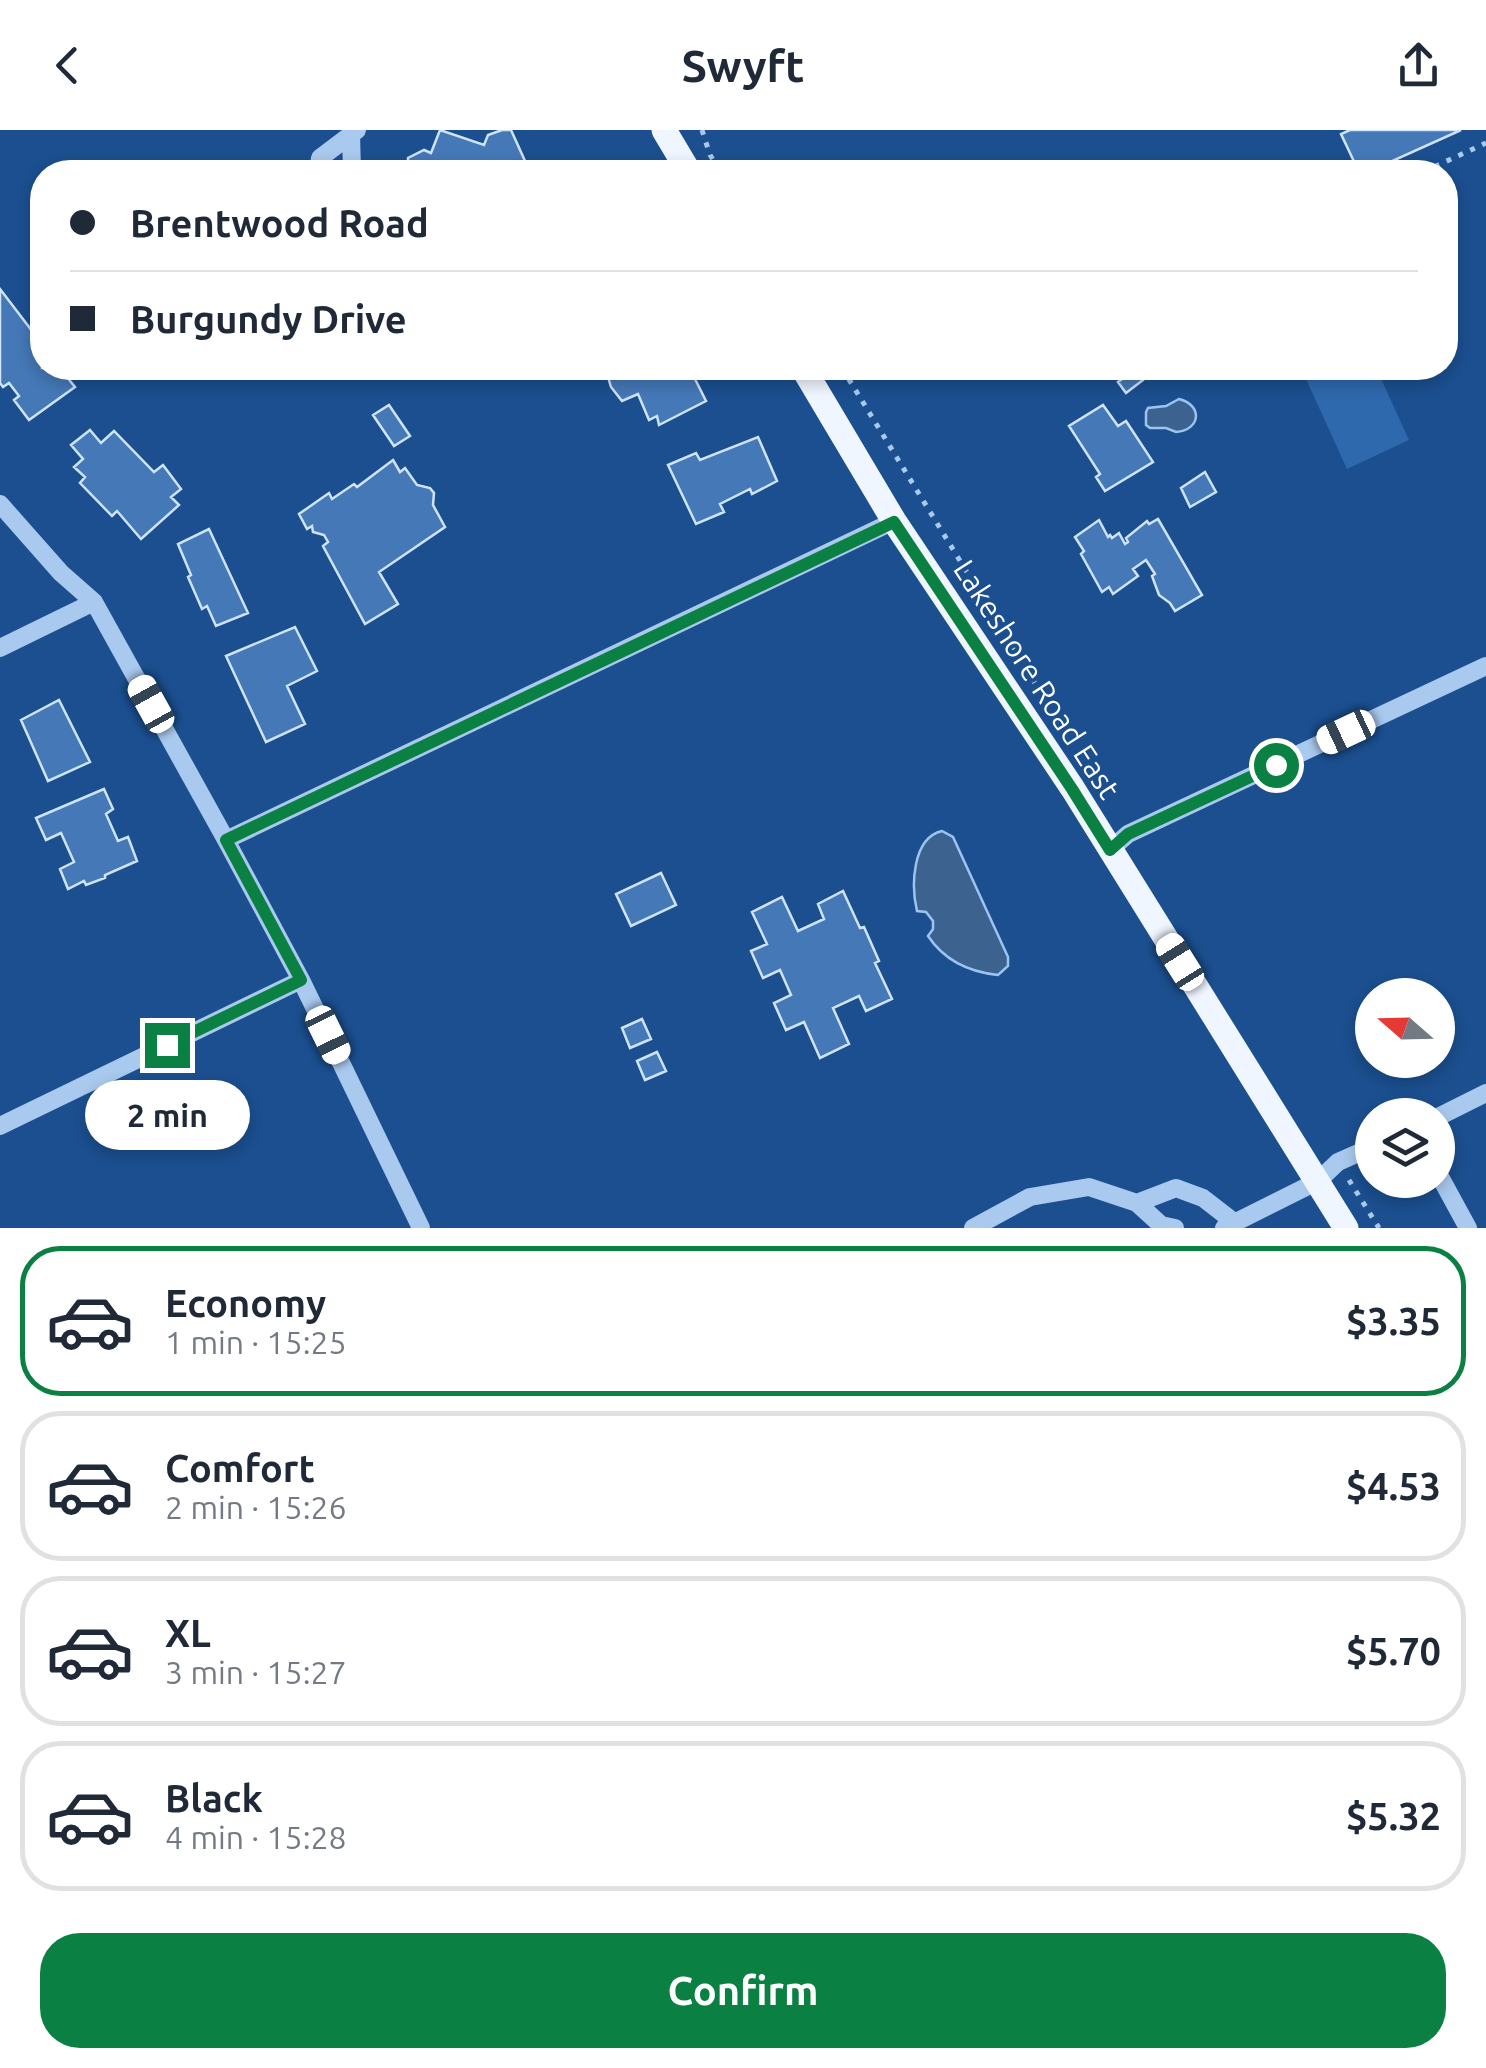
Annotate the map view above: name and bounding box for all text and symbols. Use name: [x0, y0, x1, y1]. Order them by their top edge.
icon: back: [40, 38, 95, 93]
icon: share: [1391, 38, 1446, 93]
text: Swyft: [681, 40, 805, 91]
text: Brentwood Road: [130, 202, 429, 244]
text: Burgundy Drive: [130, 298, 407, 340]
street label: Lakeshore Road East: [947, 553, 1127, 805]
car: [123, 670, 179, 738]
car: [1312, 706, 1380, 758]
route start: [1254, 743, 1299, 788]
car: [1151, 929, 1209, 995]
north arrow: [1355, 978, 1455, 1078]
map controls: [1355, 978, 1455, 1198]
car: [301, 1001, 355, 1069]
route end: [145, 1023, 190, 1068]
callout: 2 min: [84, 1080, 250, 1150]
text: 2 min: [127, 1097, 208, 1133]
button: layers: [1355, 1098, 1455, 1198]
icon: car: [45, 1276, 135, 1366]
text: Economy: [165, 1282, 326, 1324]
text: $3.35: [1346, 1300, 1441, 1342]
text: 1 min · 15:25: [165, 1324, 347, 1360]
icon: car: [45, 1441, 135, 1531]
text: Comfort: [165, 1447, 315, 1489]
text: $4.53: [1346, 1465, 1441, 1507]
text: 2 min · 15:26: [165, 1489, 347, 1525]
icon: car: [45, 1606, 135, 1696]
text: XL: [165, 1612, 211, 1654]
text: $5.70: [1346, 1630, 1441, 1672]
text: 3 min · 15:27: [165, 1654, 347, 1690]
icon: car: [45, 1771, 135, 1861]
text: Black: [165, 1777, 263, 1819]
text: $5.32: [1346, 1795, 1441, 1837]
text: 4 min · 15:28: [165, 1819, 347, 1855]
button: Confirm: [40, 1933, 1446, 2048]

